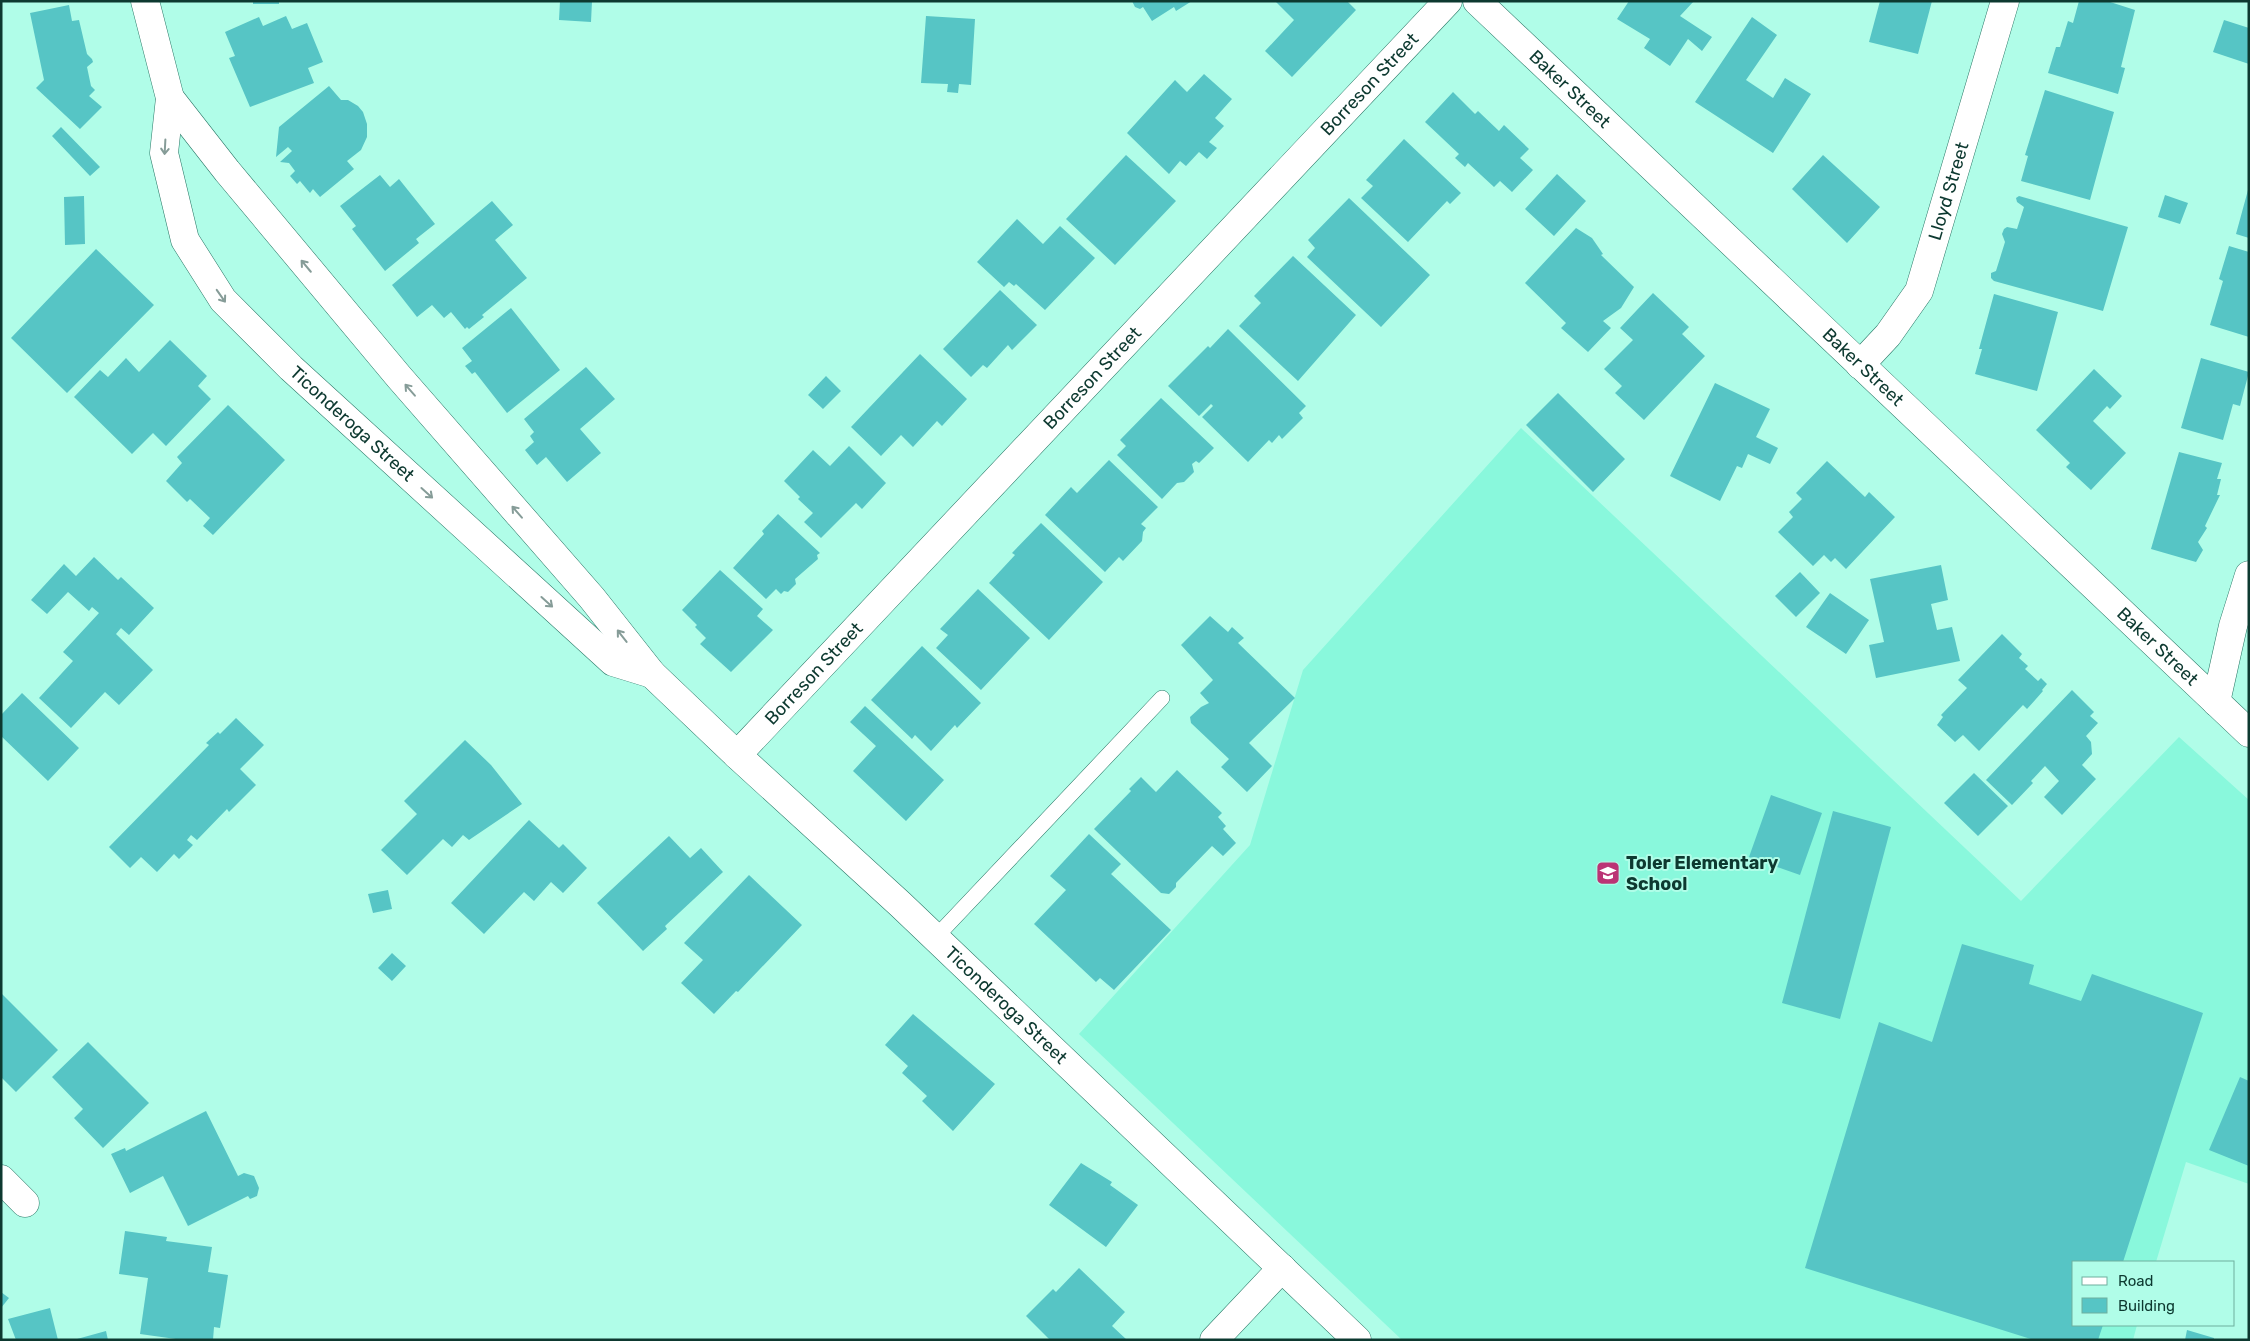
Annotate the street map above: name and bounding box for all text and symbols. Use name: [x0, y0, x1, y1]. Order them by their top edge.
street label: Borreson Street: [1316, 28, 1423, 140]
street label: Baker Street: [1525, 45, 1615, 133]
one-way arrow: [161, 138, 170, 154]
street label: Lloyd Street: [1924, 139, 1974, 243]
one-way arrow: [300, 259, 311, 272]
one-way arrow: [216, 289, 226, 303]
street label: Borreson Street: [1039, 322, 1146, 434]
street label: Baker Street: [1818, 323, 1908, 411]
street label: Ticonderoga Street: [285, 361, 419, 486]
one-way arrow: [405, 384, 416, 397]
one-way arrow: [421, 487, 434, 499]
one-way arrow: [511, 506, 523, 519]
one-way arrow: [540, 597, 553, 608]
street label: Baker Street: [2112, 603, 2203, 690]
street label: Borreson Street: [760, 618, 867, 729]
one-way arrow: [617, 630, 628, 643]
place label: Toler Elementary School: [1626, 852, 1778, 895]
school or university icon: Toler Elementary School: [1595, 860, 1621, 886]
street label: Ticonderoga Street: [940, 942, 1072, 1069]
legend: [2072, 1261, 2235, 1326]
text: Road: [2118, 1272, 2154, 1290]
text: Building: [2118, 1297, 2175, 1315]

